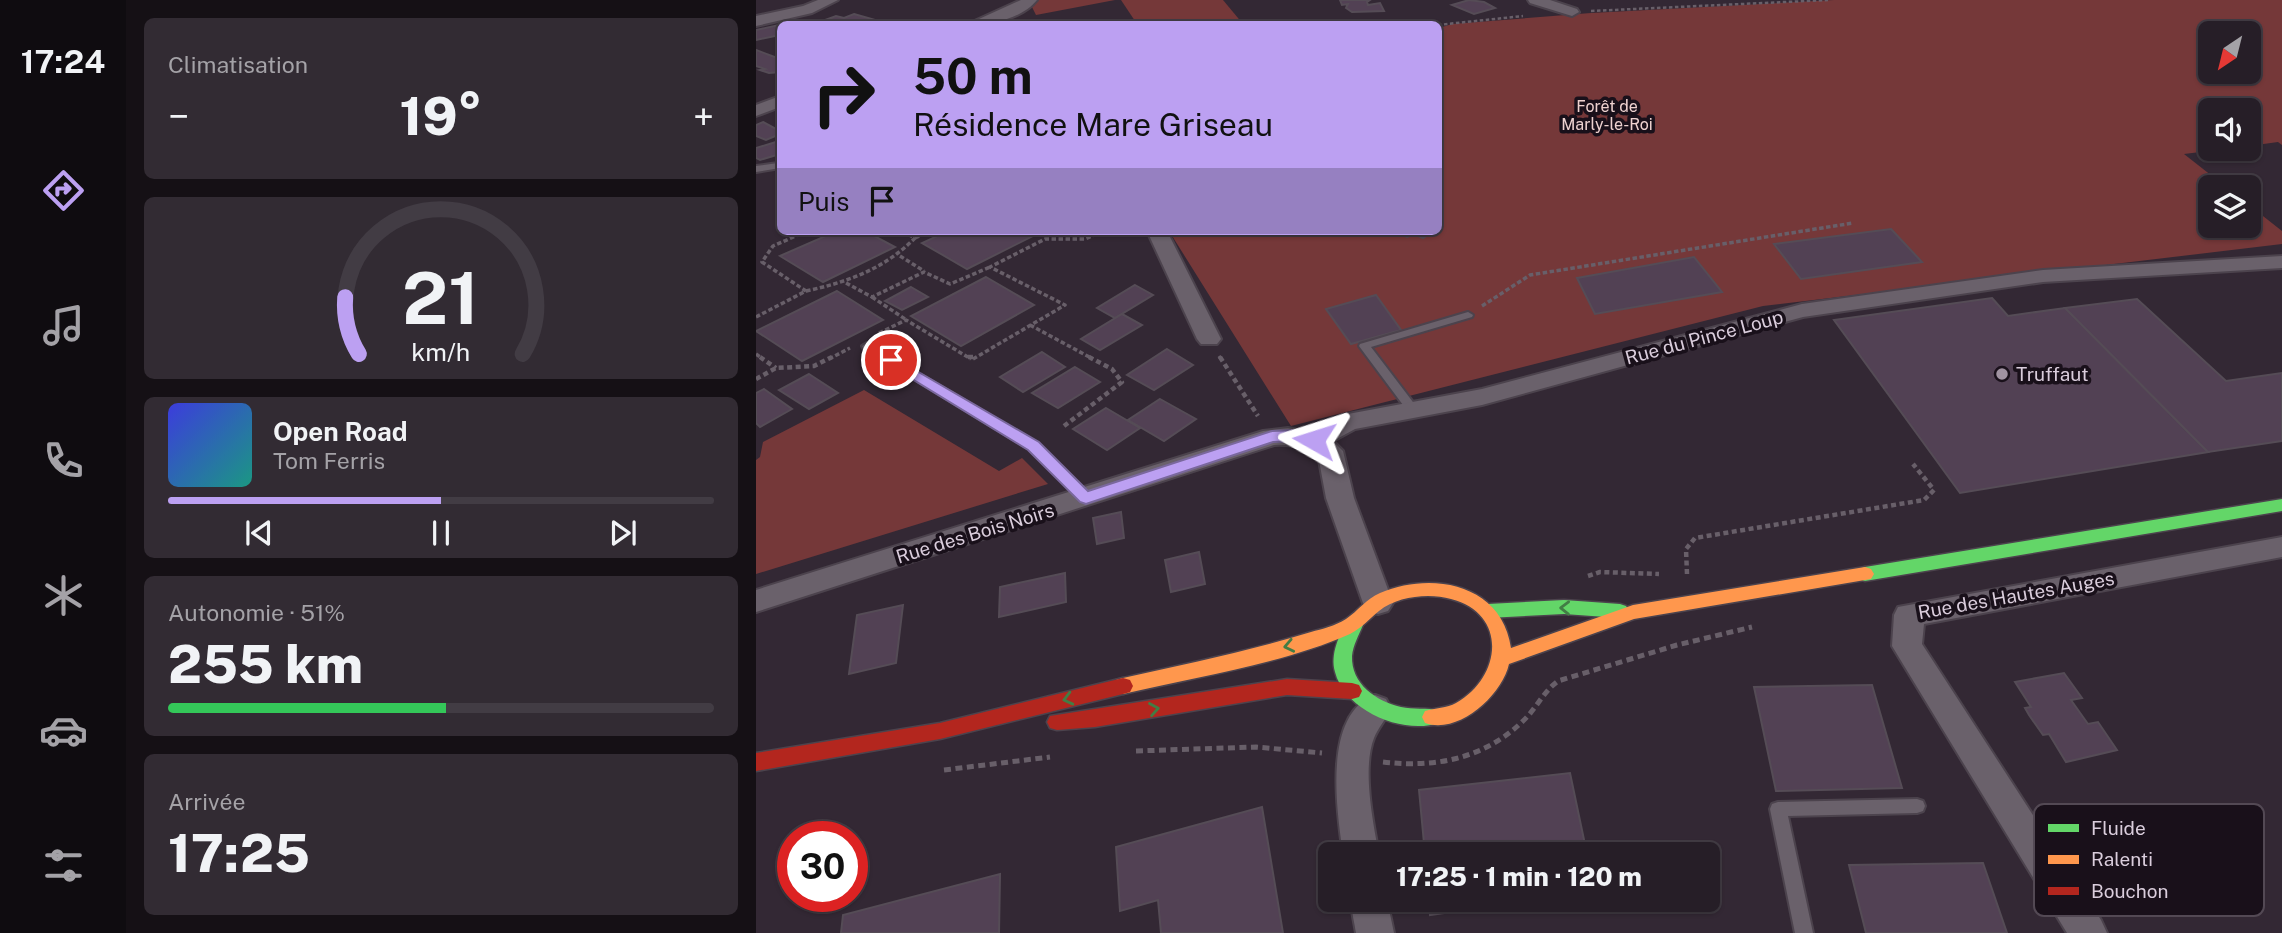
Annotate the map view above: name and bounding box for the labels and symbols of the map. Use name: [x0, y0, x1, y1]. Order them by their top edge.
north arrow: [2198, 21, 2261, 84]
park label: Forêt de Marly-le-Roi: [1561, 97, 1653, 134]
street label: Rue du Pince Loup: [1622, 305, 1786, 369]
pin: [861, 330, 921, 390]
place label: Truffaut: [2016, 363, 2089, 385]
marker: Truffaut: [1994, 366, 2010, 382]
position arrow: [1277, 403, 1351, 477]
street label: Rue des Bois Noirs: [893, 498, 1057, 568]
street label: Rue des Hautes Auges: [1916, 567, 2116, 623]
one-way arrow: [1559, 600, 1570, 616]
one-way arrow: [1283, 637, 1295, 652]
one-way arrow: [1062, 691, 1074, 705]
one-way arrow: [1148, 702, 1160, 717]
legend: [2034, 804, 2264, 916]
text: Fluide: [2091, 817, 2146, 839]
speed limit sign: 30: [777, 821, 868, 912]
text: Ralenti: [2091, 848, 2153, 870]
text: Bouchon: [2091, 880, 2168, 902]

